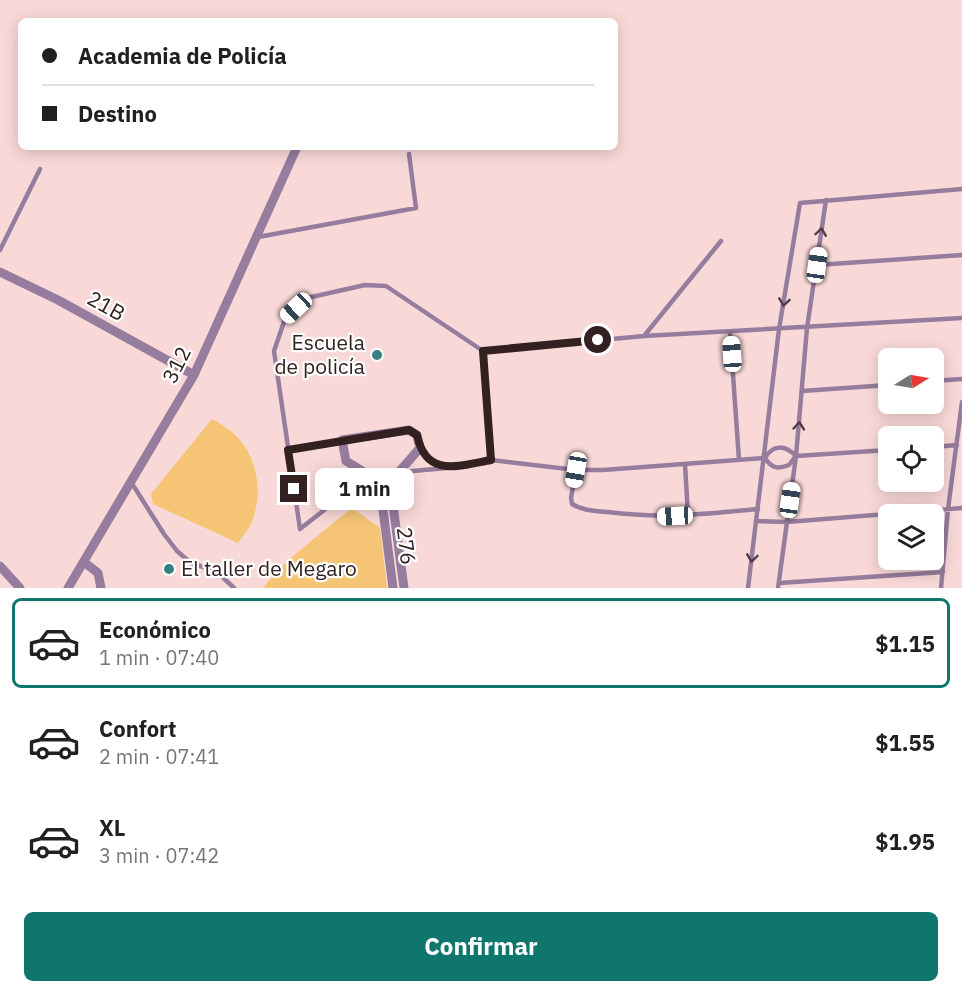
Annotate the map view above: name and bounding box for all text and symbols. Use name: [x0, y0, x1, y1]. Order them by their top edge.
text: Academia de Policía: [78, 41, 287, 70]
text: Destino: [78, 99, 157, 128]
one-way arrow: [815, 228, 827, 237]
car: [806, 246, 828, 284]
street label: 21B: [83, 283, 130, 327]
car: [277, 289, 315, 327]
one-way arrow: [778, 297, 790, 307]
route start: [584, 326, 611, 353]
place label: Escuela de policía: [274, 328, 365, 380]
car: [722, 335, 742, 373]
street label: 312: [155, 341, 197, 388]
marker: Escuela de policía: [370, 348, 384, 362]
north arrow: [878, 348, 944, 414]
map controls: [878, 348, 944, 570]
one-way arrow: [792, 421, 805, 430]
button: locate: [878, 426, 944, 492]
car: [564, 451, 588, 489]
callout: 1 min: [315, 468, 414, 510]
route end: [280, 475, 307, 502]
text: 1 min: [338, 475, 391, 502]
car: [779, 481, 801, 519]
button: layers: [878, 504, 944, 570]
car: [657, 506, 693, 526]
street label: 276: [391, 525, 423, 566]
one-way arrow: [746, 553, 758, 563]
place label: El taller de Megaro: [181, 554, 357, 582]
marker: El taller de Megaro: [162, 562, 176, 576]
text: Económico: [99, 615, 211, 644]
icon: car: [27, 616, 81, 670]
text: $1.15: [875, 629, 935, 658]
text: 1 min · 07:40: [99, 644, 219, 671]
text: Confort: [99, 714, 177, 743]
icon: car: [27, 715, 81, 769]
text: $1.55: [875, 728, 935, 757]
text: 2 min · 07:41: [99, 743, 219, 770]
text: XL: [99, 813, 125, 842]
icon: car: [27, 814, 81, 868]
text: $1.95: [875, 827, 935, 856]
text: 3 min · 07:42: [99, 842, 219, 869]
button: Confirmar: [24, 912, 938, 981]

